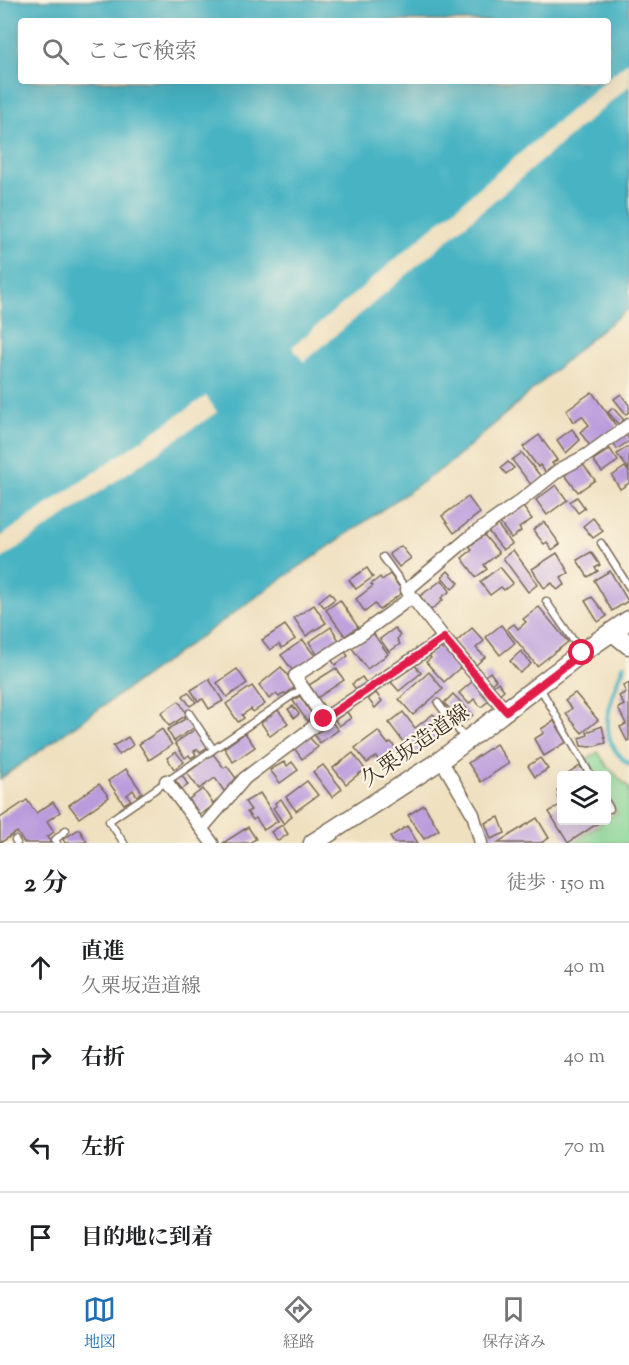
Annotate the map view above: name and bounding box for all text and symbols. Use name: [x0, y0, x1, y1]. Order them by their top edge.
search box: [18, 18, 611, 84]
icon: search: [39, 35, 72, 68]
text: ここで検索: [87, 37, 197, 69]
route start: [568, 639, 594, 665]
street label: 久栗坂造道線: [356, 699, 476, 795]
route end: [310, 705, 336, 731]
map controls: [557, 771, 611, 825]
button: layers: [557, 771, 611, 825]
text: 2 分: [24, 866, 68, 903]
text: 徒歩 · 150 m: [506, 870, 605, 899]
text: 直進: [81, 937, 125, 969]
icon: ahead: [24, 951, 57, 984]
text: 40 m: [564, 953, 605, 982]
text: 久栗坂造道線: [81, 973, 201, 1002]
icon: right: [24, 1041, 57, 1074]
text: 右折: [81, 1043, 125, 1075]
text: 40 m: [564, 1043, 605, 1072]
icon: left: [24, 1131, 57, 1164]
text: 左折: [81, 1133, 125, 1165]
text: 70 m: [564, 1133, 605, 1162]
icon: arrive: [24, 1221, 57, 1254]
text: 目的地に到着: [81, 1223, 213, 1255]
tab: 地図: [83, 1293, 116, 1355]
tab: 経路: [282, 1293, 315, 1355]
tab: 保存済み: [482, 1293, 546, 1355]

